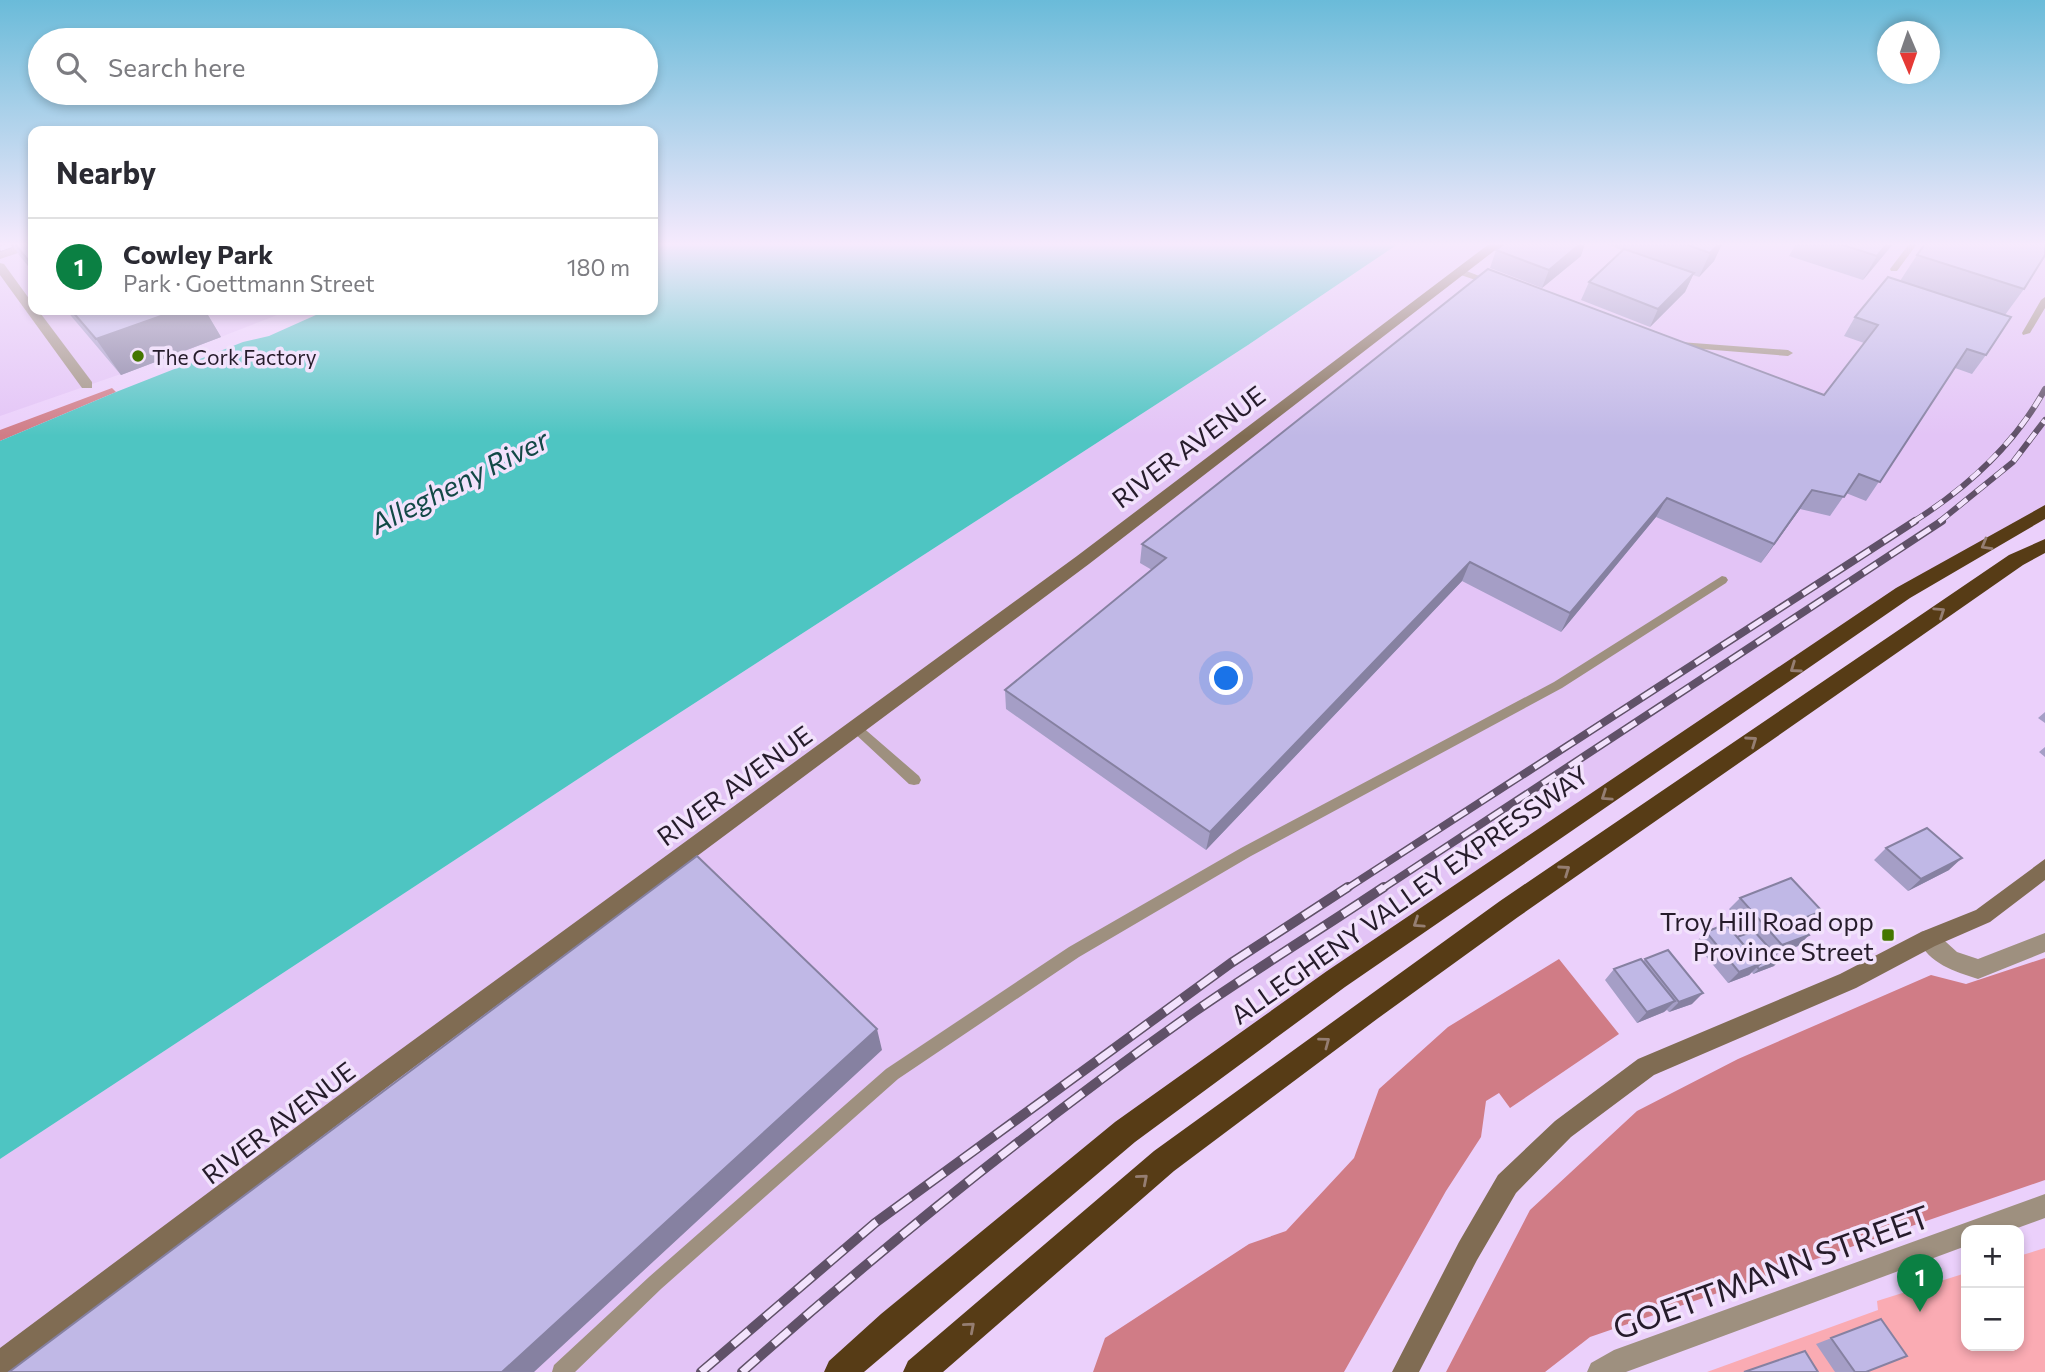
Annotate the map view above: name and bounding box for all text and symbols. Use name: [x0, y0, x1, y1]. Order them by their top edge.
north arrow: [1877, 21, 1940, 84]
search box: [28, 28, 658, 105]
icon: search: [52, 48, 90, 86]
text: Search here: [108, 51, 246, 82]
text: Nearby: [56, 153, 156, 190]
text: Cowley Park: [123, 238, 273, 269]
text: 1: [74, 253, 84, 281]
text: 180 m: [567, 253, 630, 281]
text: Park · Goettmann Street: [123, 269, 375, 297]
place label: The Cork Factory: [152, 344, 317, 369]
marker: The Cork Factory: [130, 348, 146, 364]
street label: RIVER AVENUE: [1105, 378, 1271, 514]
water label: Allegheny River: [363, 421, 555, 541]
one-way arrow: [1980, 537, 1993, 550]
one-way arrow: [1932, 608, 1945, 620]
one-way arrow: [1789, 660, 1802, 673]
your location: [1209, 661, 1243, 695]
street label: RIVER AVENUE: [651, 718, 817, 852]
one-way arrow: [1744, 737, 1757, 749]
street label: ALLEGHENY VALLEY EXPRESSWAY: [1224, 758, 1594, 1030]
one-way arrow: [1601, 788, 1614, 801]
one-way arrow: [1557, 866, 1570, 878]
place label: Troy Hill Road opp Province Street: [1660, 905, 1874, 966]
one-way arrow: [1413, 915, 1426, 928]
marker: Troy Hill Road opp Province Street: [1880, 927, 1896, 943]
one-way arrow: [1317, 1037, 1329, 1050]
street label: RIVER AVENUE: [195, 1054, 361, 1190]
one-way arrow: [1135, 1175, 1148, 1187]
street label: GOETTMANN STREET: [1607, 1195, 1935, 1347]
map controls: [1961, 1225, 2024, 1351]
button: +: [1961, 1225, 2024, 1288]
pin: 1: [1897, 1254, 1943, 1312]
button: −: [1961, 1288, 2024, 1351]
one-way arrow: [962, 1323, 975, 1335]

